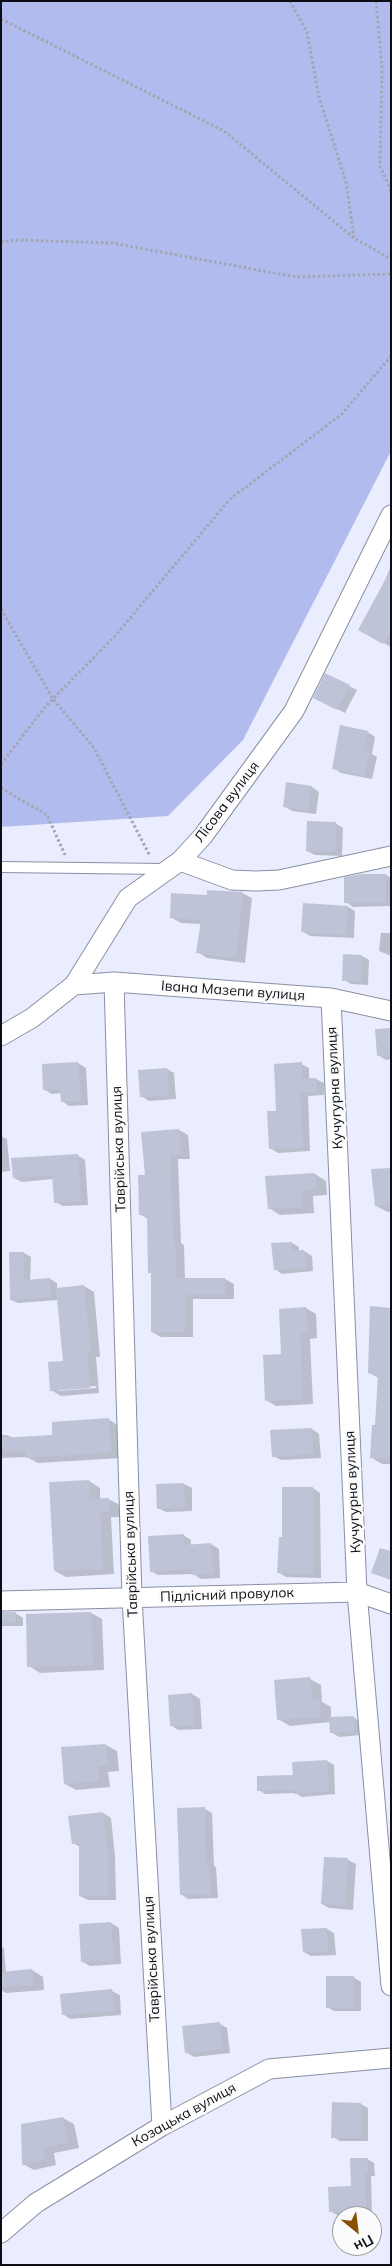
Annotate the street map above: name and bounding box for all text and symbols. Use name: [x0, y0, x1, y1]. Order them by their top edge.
street label: Лісова вулиця: [191, 758, 263, 846]
street label: Івана Мазепи вулиця: [161, 978, 305, 1004]
street label: Кучугурна вулиця: [323, 1026, 347, 1150]
street label: Таврійська вулиця: [108, 1086, 130, 1212]
street label: Кучугурна вулиця: [341, 1430, 365, 1554]
street label: Таврійська вулиця: [120, 1491, 142, 1617]
street label: Підлісний провулок: [160, 1584, 294, 1606]
street label: Таврійська вулиця: [140, 1895, 164, 2023]
street label: Козацька вулиця: [129, 2079, 239, 2151]
north arrow: [332, 2206, 382, 2256]
text: Пн: [351, 2231, 377, 2256]

